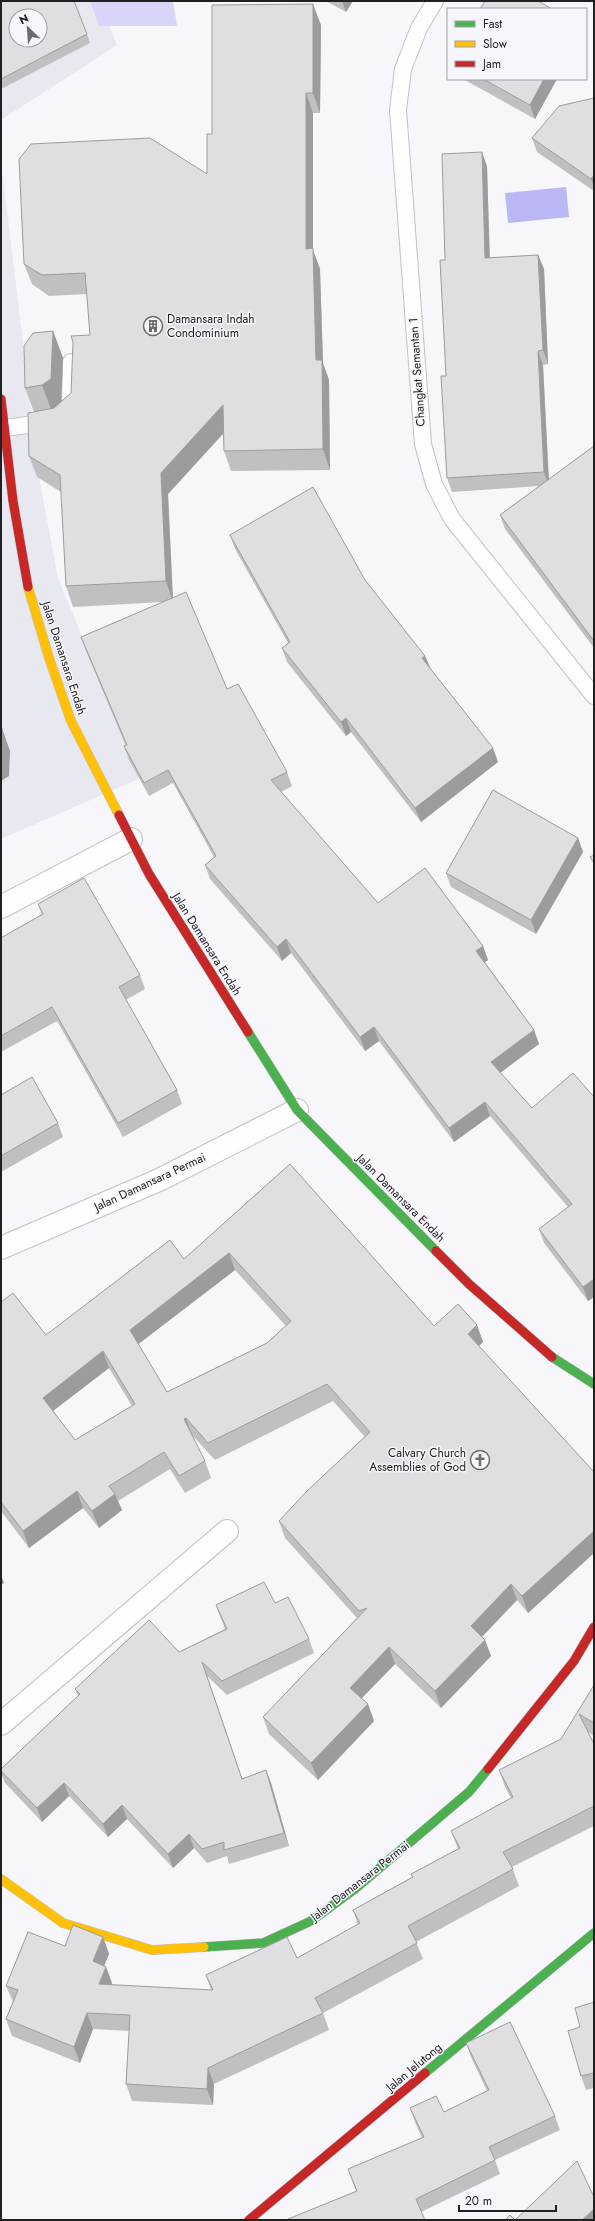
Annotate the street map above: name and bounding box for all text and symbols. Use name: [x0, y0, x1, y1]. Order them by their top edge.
north arrow: [8, 8, 48, 48]
legend: [447, 8, 587, 80]
text: N: [16, 10, 31, 28]
text: Fast: [483, 15, 502, 33]
text: Slow: [483, 35, 508, 53]
text: Jam: [481, 55, 501, 73]
place label: Damansara Indah Condominium: [167, 310, 255, 342]
building icon: Damansara Indah Condominium: [142, 315, 164, 337]
street label: Changkat Semantan 1: [404, 317, 430, 427]
street label: Jalan Damansara Endah: [37, 597, 91, 717]
street label: Jalan Damansara Endah: [167, 887, 246, 999]
street label: Jalan Damansara Permai: [89, 1148, 209, 1217]
street label: Jalan Damansara Endah: [351, 1148, 449, 1246]
place label: Calvary Church Assemblies of God: [369, 1444, 466, 1476]
church icon: Calvary Church Assemblies of God: [469, 1449, 491, 1471]
street label: Jalan Damansara Permai: [305, 1837, 413, 1927]
street label: Jalan Jelutong: [381, 2038, 446, 2097]
scale bar: [459, 2187, 556, 2213]
text: 20 m: [465, 2192, 492, 2210]

